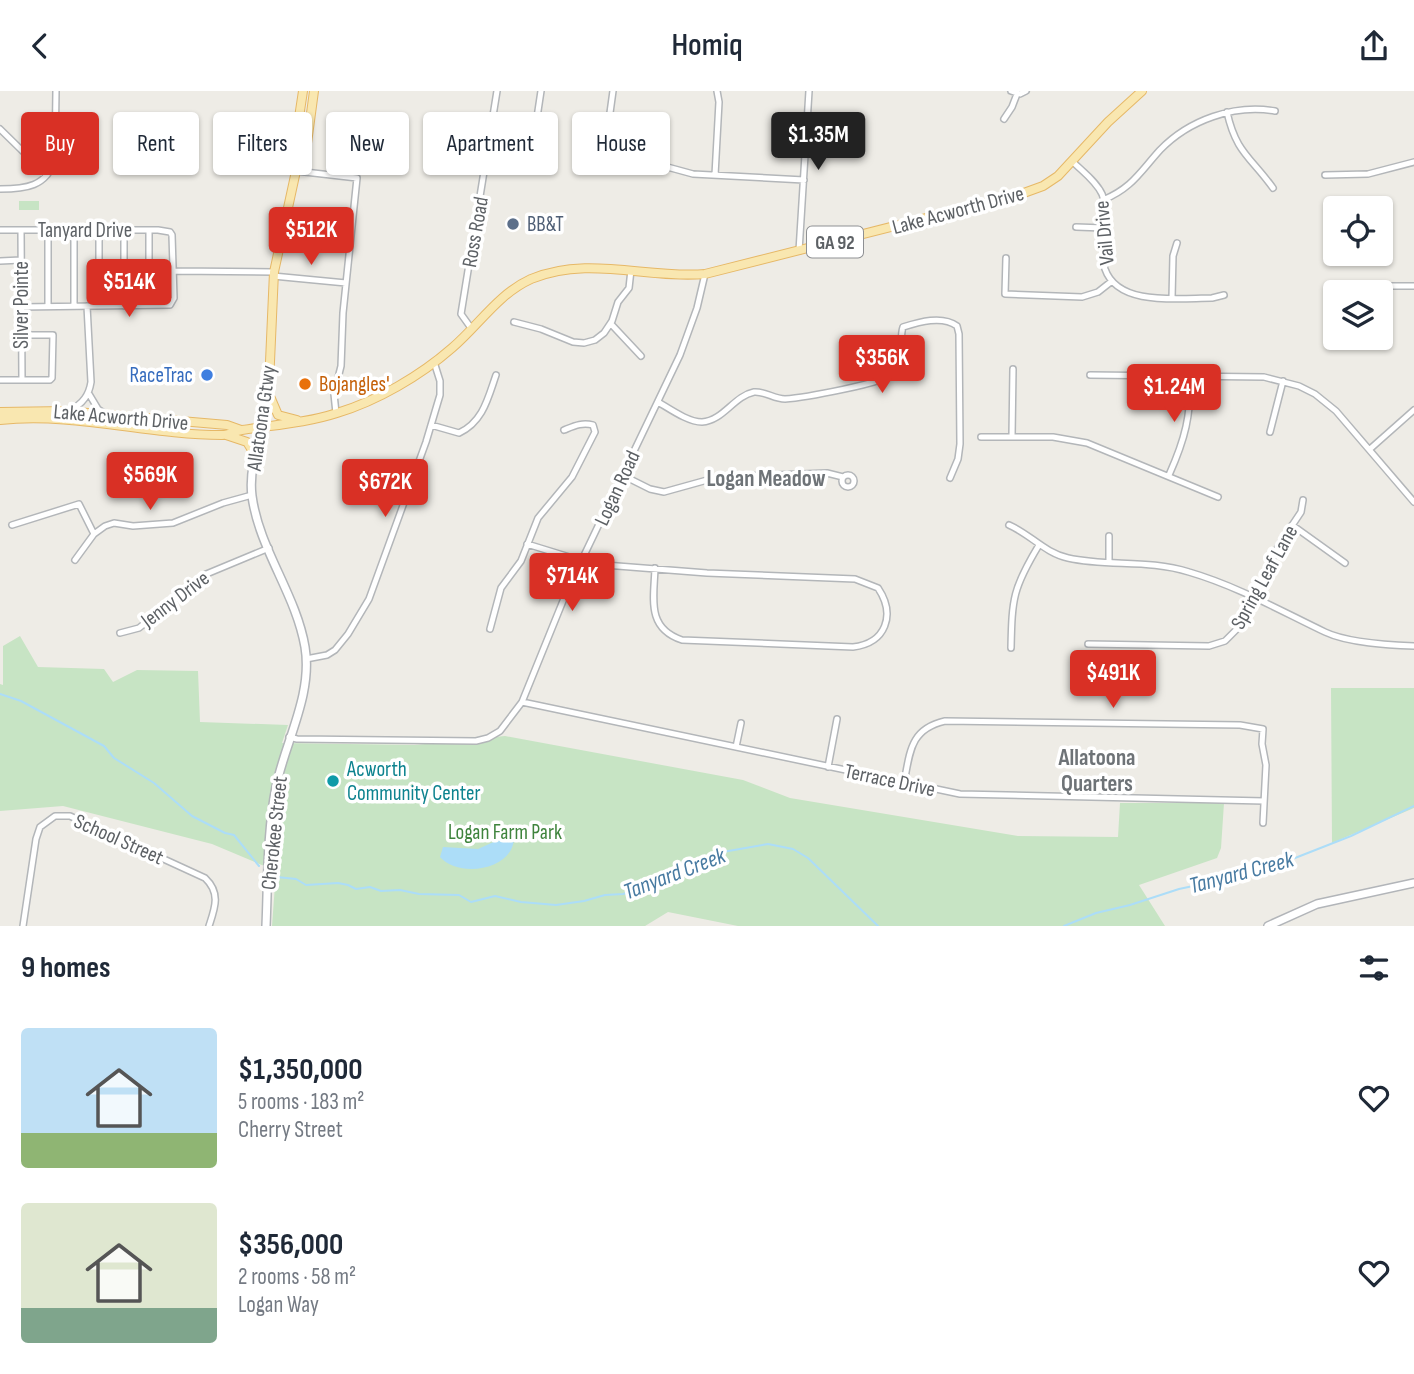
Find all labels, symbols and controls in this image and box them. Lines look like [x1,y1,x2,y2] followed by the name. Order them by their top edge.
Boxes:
[671,26,743,65] text: Homiq
[21,27,59,65] icon: back
[1355,27,1393,65] icon: share
[21,112,99,175] chip: Buy
[113,112,199,175] chip: Rent
[213,112,312,175] chip: Filters
[326,112,409,175] chip: New
[423,112,558,175] chip: Apartment
[572,112,670,175] chip: House
[761,113,875,172] pin: $1.35M
[787,121,849,149] text: $1.35M
[890,181,1027,240] street label: Lake Acworth Drive
[457,195,494,269] street label: Ross Road
[1323,196,1393,350] map controls
[1323,196,1393,266] button: locate
[1089,200,1120,266] street label: Vail Drive
[262,207,360,267] pin: $512K
[527,212,564,237] place label: BB&T
[285,216,337,244] text: $512K
[505,216,521,232] marker: BB&T
[38,218,132,243] street label: Tanyard Drive
[807,227,863,258] road number: GA 92
[80,259,178,319] pin: $514K
[9,261,34,349] street label: Silver Pointe
[102,268,156,296] text: $514K
[1323,280,1393,350] button: layers
[833,335,931,395] pin: $356K
[855,344,909,372] text: $356K
[130,363,193,388] place label: RaceTrac
[242,364,281,473] street label: Allatoona Gtwy
[1117,365,1231,424] pin: $1.24M
[199,367,215,383] marker: RaceTrac
[319,372,389,397] place label: Bojangles'
[1143,373,1205,401] text: $1.24M
[297,376,313,392] marker: Bojangles'
[53,399,189,436] street label: Lake Acworth Drive
[589,447,646,530] street label: Logan Road
[101,453,199,512] pin: $569K
[336,459,434,519] pin: $672K
[123,461,177,489] text: $569K
[706,465,826,493] district label: Logan Meadow
[358,468,412,496] text: $672K
[1226,521,1303,634] street label: Spring Leaf Lane
[523,553,621,613] pin: $714K
[545,562,599,590] text: $714K
[136,566,214,634] street label: Jenny Drive
[1064,651,1162,710] pin: $491K
[1086,659,1140,687] text: $491K
[1057,744,1136,798] district label: Allatoona Quarters
[346,757,481,806] place label: Acworth Community Center
[842,759,938,802] street label: Terrace Drive
[325,773,341,789] marker: Acworth Community Center
[256,775,293,891] street label: Cherokee Street
[70,809,167,870] street label: School Street
[448,820,562,845] park label: Logan Farm Park
[619,841,731,906] water label: Tanyard Creek
[1186,845,1298,900] water label: Tanyard Creek
[1355,949,1393,987] icon: filters
[21,950,111,986] text: 9 homes
[238,1052,363,1088] text: $1,350,000
[77,1056,161,1140] icon: home
[1355,1079,1393,1117] icon: heart
[238,1088,364,1116] text: 5 rooms · 183 m²
[238,1116,343,1144] text: Cherry Street
[238,1227,343,1263] text: $356,000
[77,1231,161,1315] icon: home
[1355,1254,1393,1292] icon: heart
[238,1263,356,1291] text: 2 rooms · 58 m²
[238,1291,319,1319] text: Logan Way

